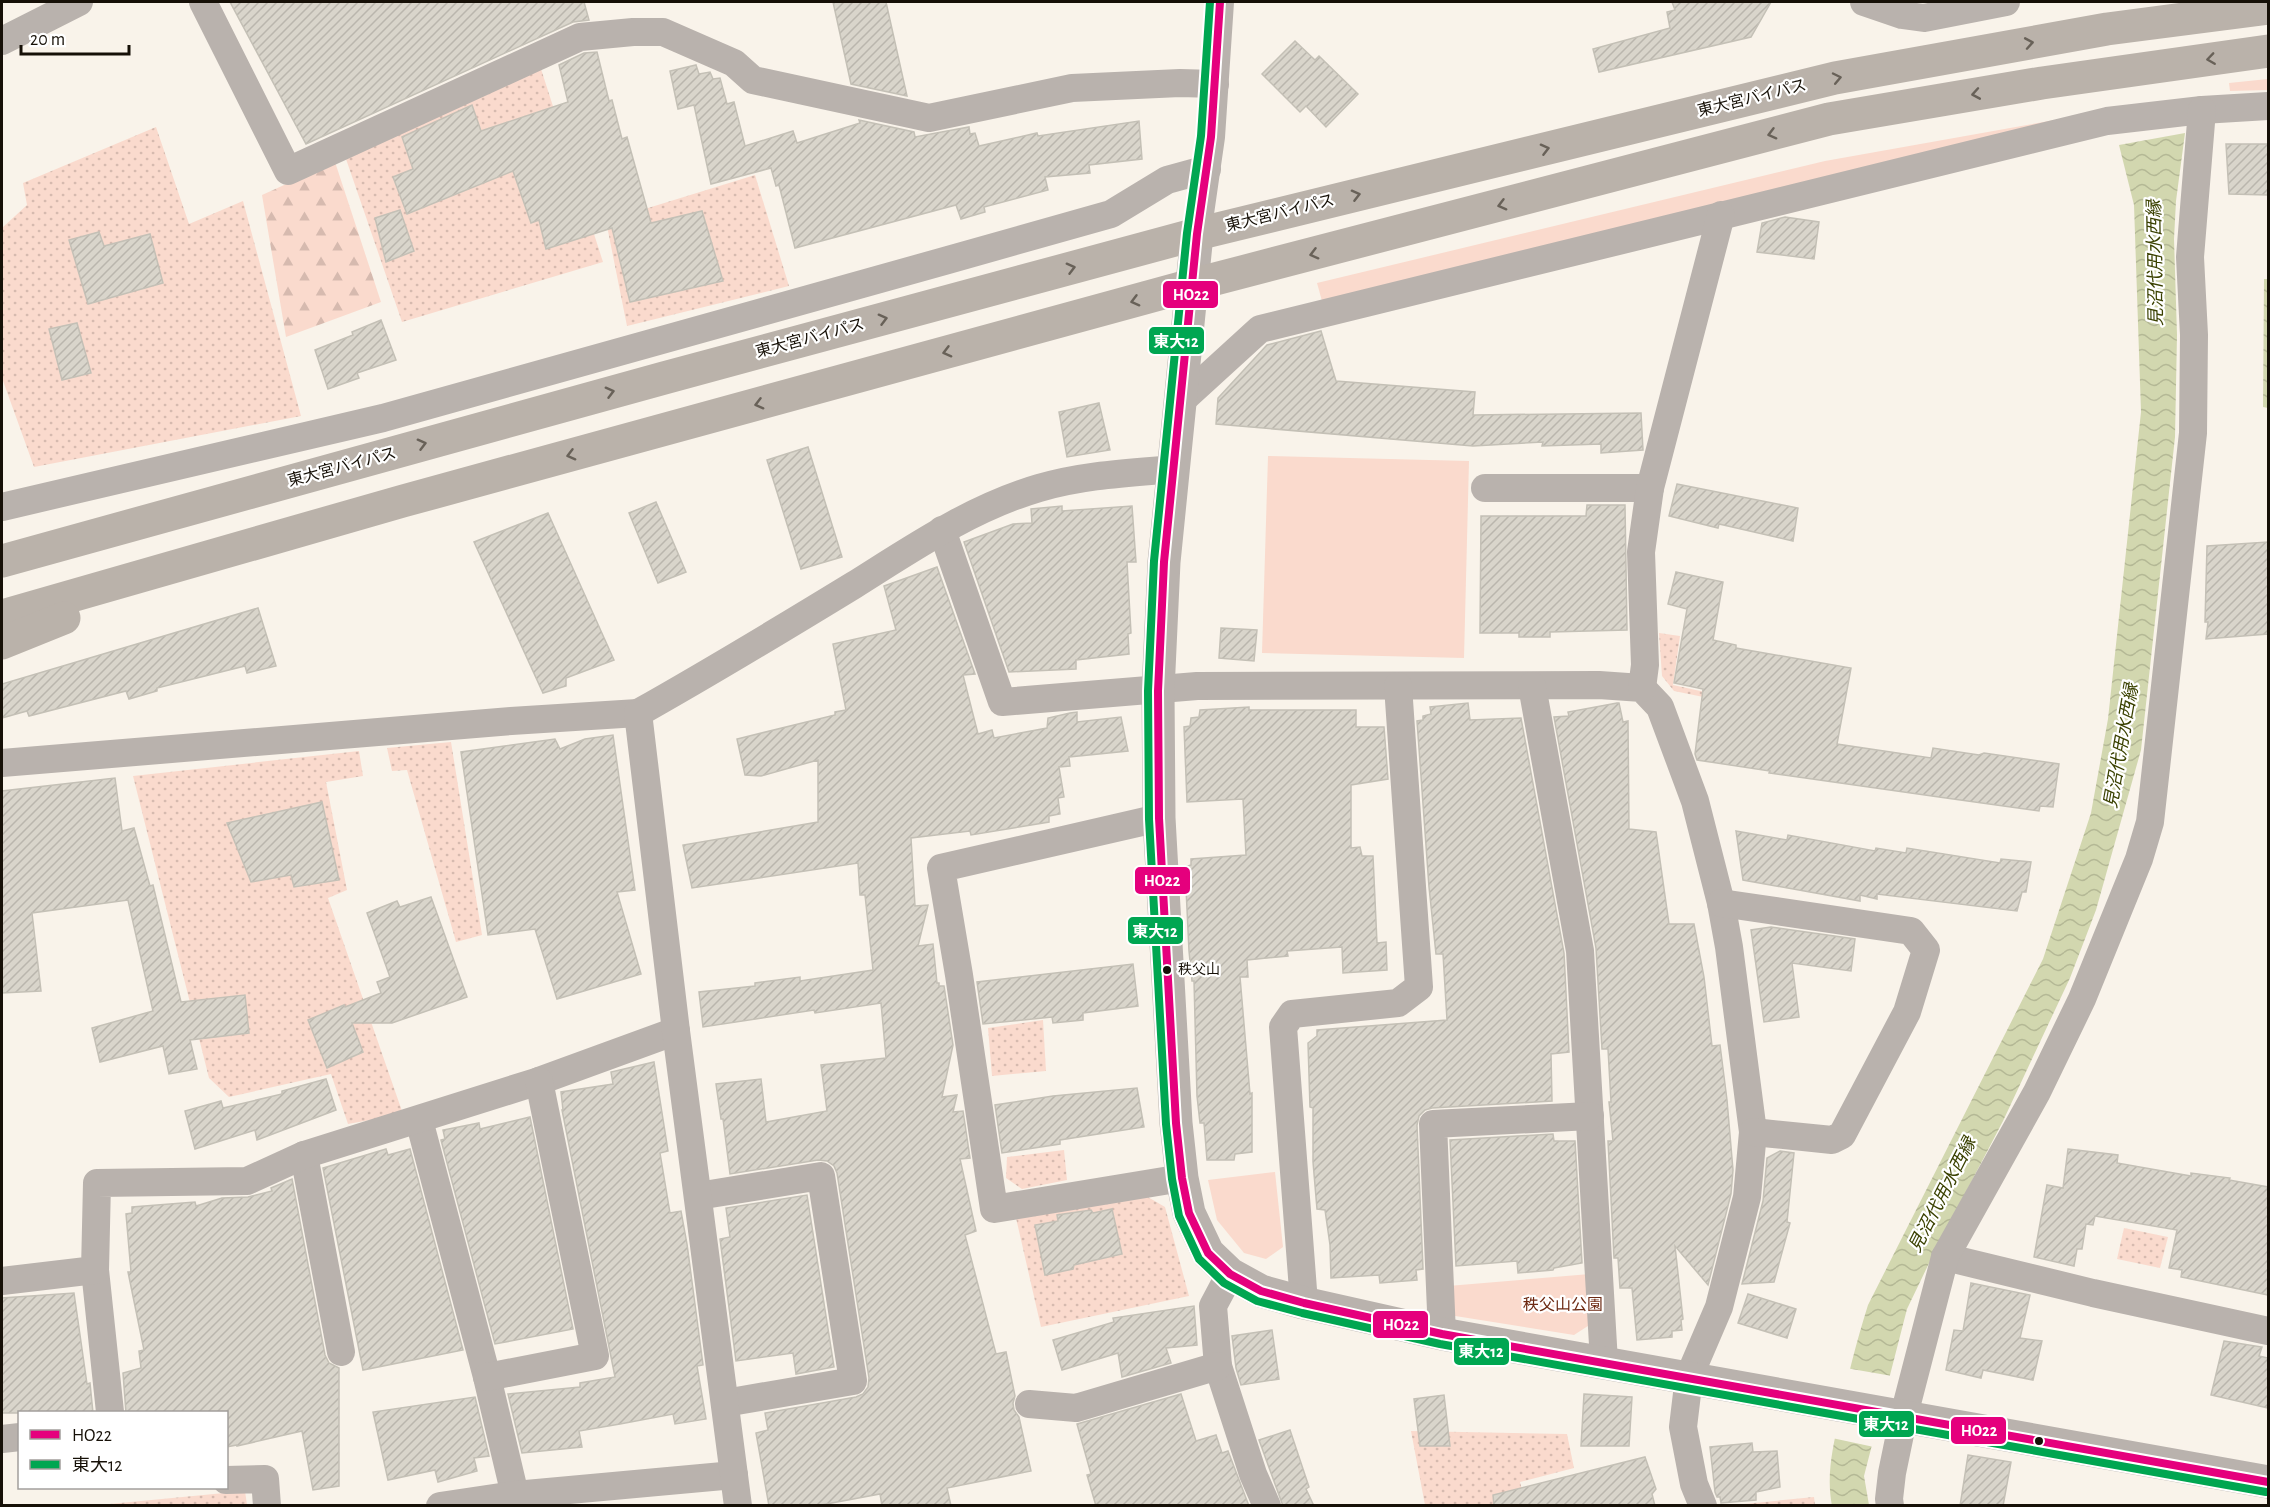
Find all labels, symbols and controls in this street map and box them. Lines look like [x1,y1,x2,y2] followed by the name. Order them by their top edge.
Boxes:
[21,18,129,56] scale bar
[30,31,65,49] text: 20 m
[2023,37,2033,50] one-way arrow
[2206,52,2215,65] one-way arrow
[1831,72,1841,85] one-way arrow
[1696,76,1808,119] street label: 東大宮バイパス
[1972,87,1982,100] one-way arrow
[1767,127,1777,140] one-way arrow
[1540,143,1550,156] one-way arrow
[1351,189,1361,202] one-way arrow
[1224,191,1336,234] street label: 東大宮バイパス
[1497,197,1507,210] one-way arrow
[2144,198,2166,326] water label: 見沼代用水西縁
[1309,246,1319,259] one-way arrow
[1065,263,1076,275] one-way arrow
[1162,280,1219,309] line badge: HO22
[1173,287,1210,303] text: HO22
[1130,293,1140,306] one-way arrow
[877,313,887,326] one-way arrow
[754,315,866,360] street label: 東大宮バイパス
[1148,326,1205,355] line badge: 東大12
[1153,333,1199,350] text: 東大12
[942,345,953,357] one-way arrow
[605,387,615,400] one-way arrow
[754,396,764,409] one-way arrow
[417,439,427,452] one-way arrow
[286,444,398,489] street label: 東大宮バイパス
[566,448,577,460] one-way arrow
[2100,680,2142,810] water label: 見沼代用水西縁
[1134,866,1191,895] line badge: HO22
[1144,873,1181,889] text: HO22
[1127,916,1184,945] line badge: 東大12
[1132,923,1178,940] text: 東大12
[1178,962,1220,977] place label: 秩父山
[1161,964,1173,976] marker: 秩父山
[1905,1132,1981,1255] water label: 見沼代用水西縁
[1523,1296,1603,1313] park label: 秩父山公園
[1372,1310,1429,1339] line badge: HO22
[1383,1317,1420,1333] text: HO22
[1453,1337,1510,1366] line badge: 東大12
[1458,1343,1504,1360] text: 東大12
[1858,1410,1915,1438] line badge: 東大12
[18,1411,228,1489] legend
[1863,1416,1909,1433] text: 東大12
[1950,1416,2007,1445] line badge: HO22
[1961,1423,1998,1439] text: HO22
[72,1427,112,1445] text: HO22
[2033,1435,2045,1447] unlabelled marker
[72,1456,122,1475] text: 東大12

